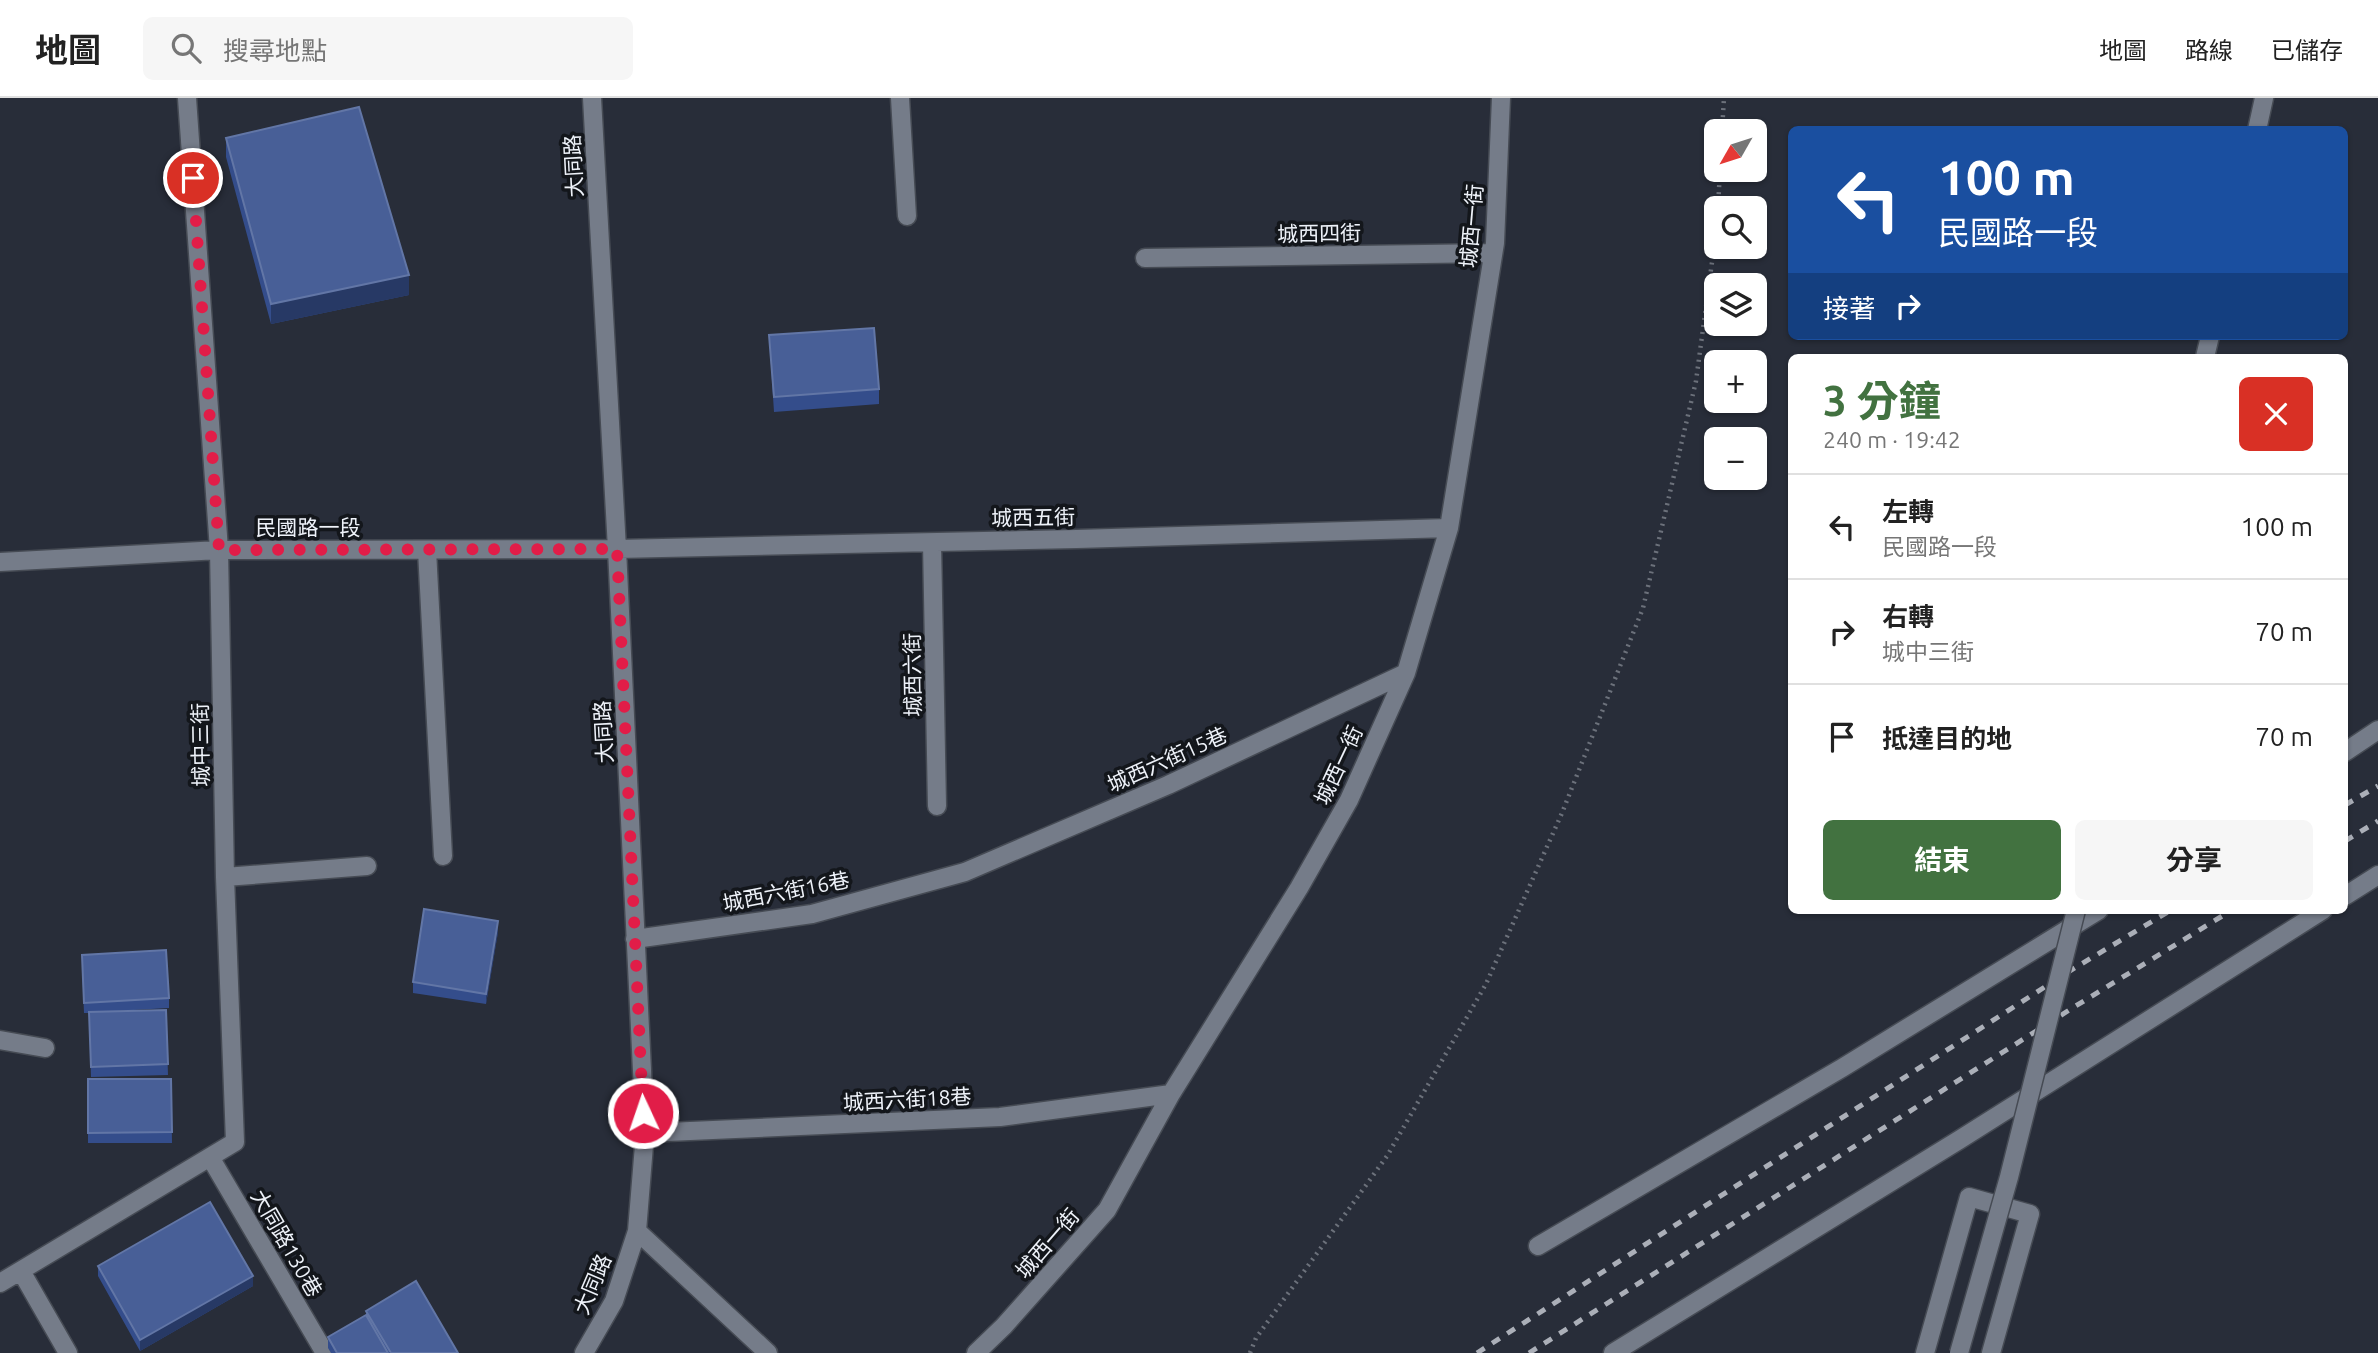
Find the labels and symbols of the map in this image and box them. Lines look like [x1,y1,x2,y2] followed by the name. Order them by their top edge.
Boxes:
[1704,119,1768,182] north arrow
[559,134,587,198] street label: 大同路
[163,148,223,208] pin
[1455,183,1487,269] street label: 城西一街
[1277,220,1361,246] street label: 城西四街
[991,504,1075,530] street label: 城西五街
[256,515,361,539] street label: 民國路一段
[899,633,925,717] street label: 城西六街
[589,700,617,764] street label: 大同路
[187,703,213,787] street label: 城中三街
[1103,722,1231,796] street label: 城西六街15巷
[1309,722,1367,808] street label: 城西一街
[721,867,851,915] street label: 城西六街16巷
[606,1076,680,1150] position arrow
[842,1084,972,1114] street label: 城西六街18巷
[247,1185,327,1301] street label: 大同路130巷
[1010,1203,1084,1283] street label: 城西一街
[569,1250,615,1318] street label: 大同路

